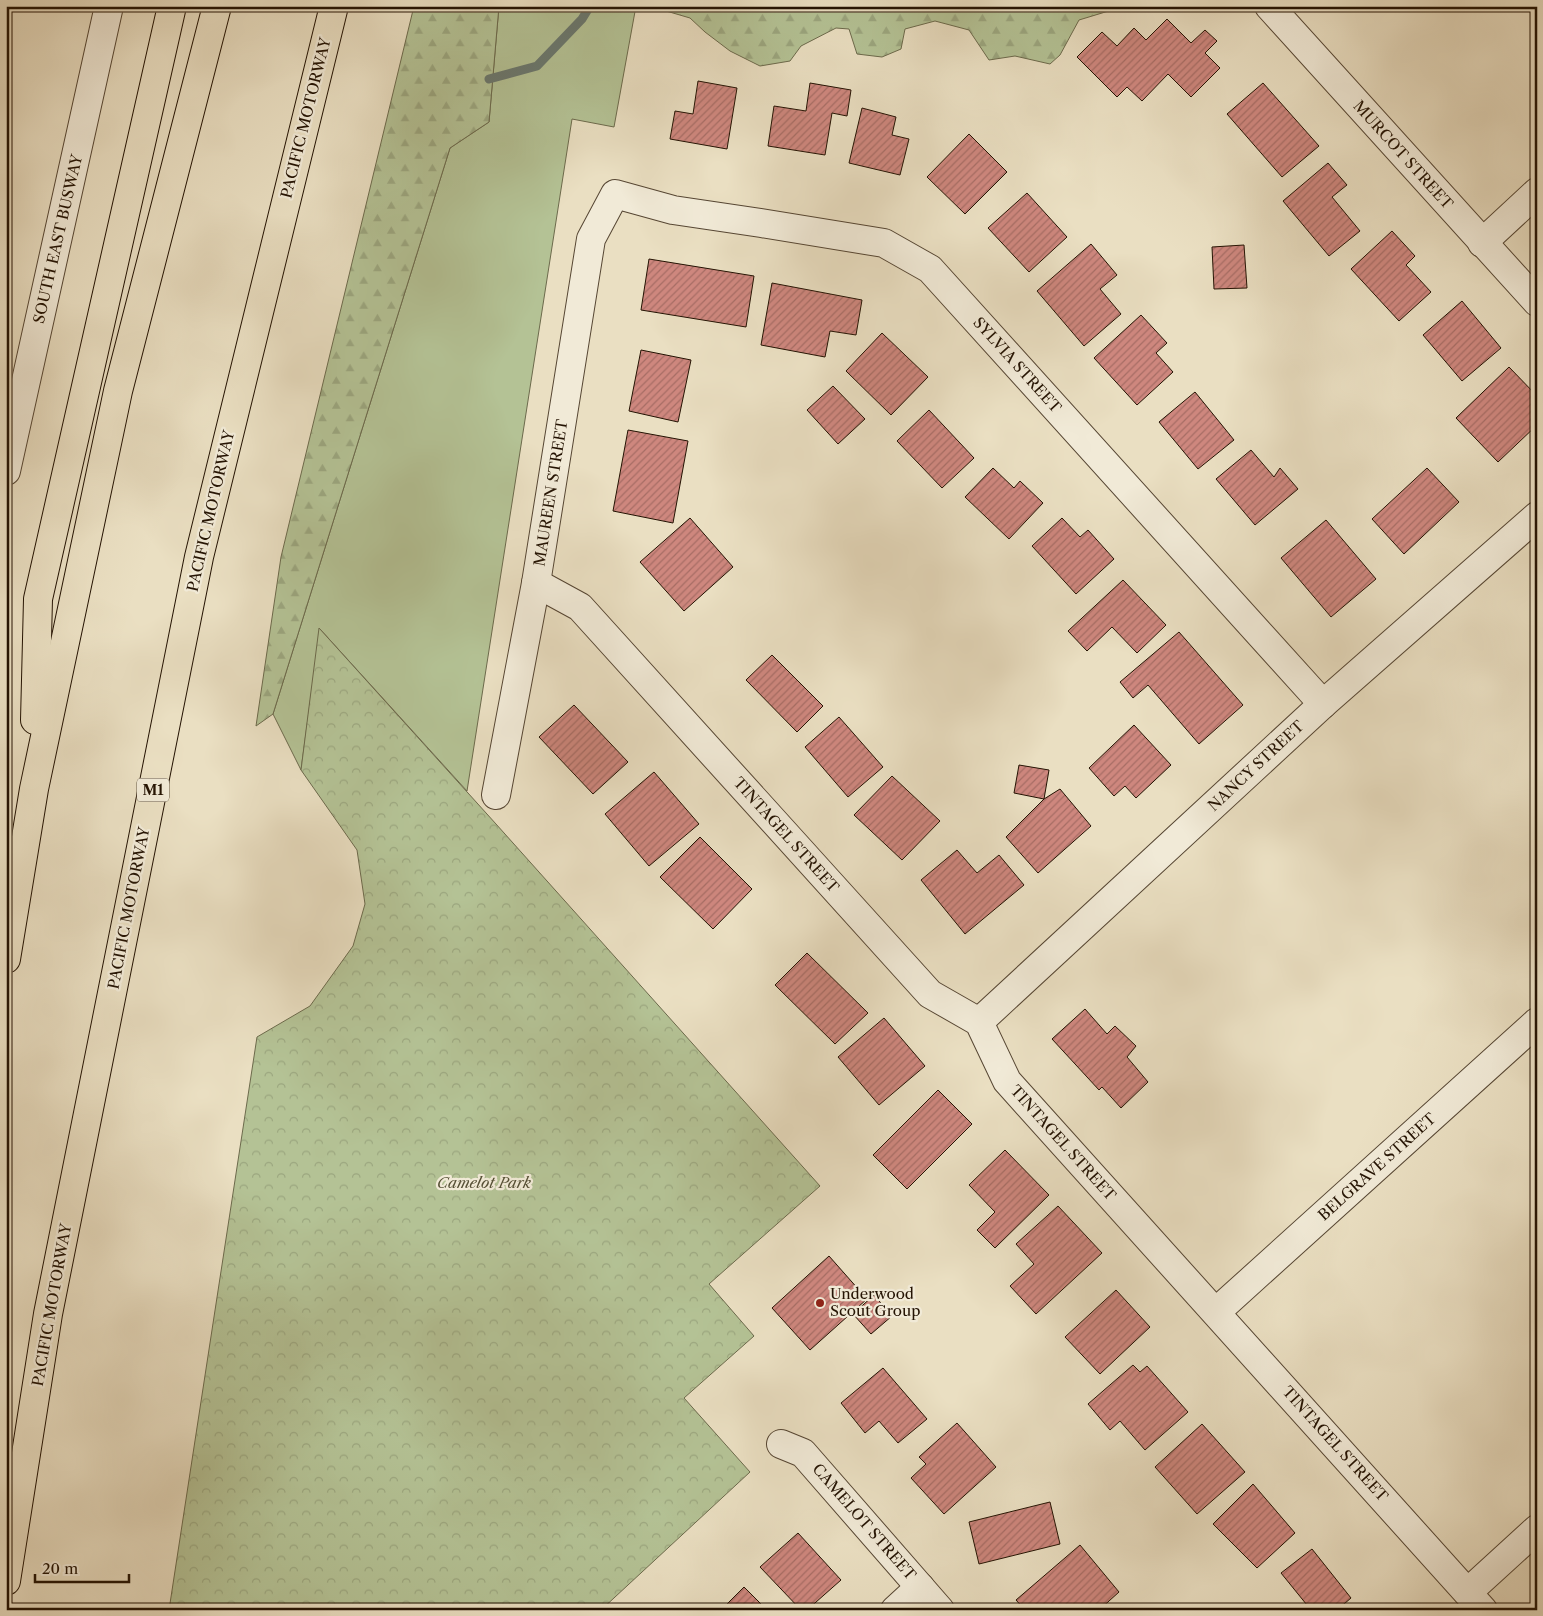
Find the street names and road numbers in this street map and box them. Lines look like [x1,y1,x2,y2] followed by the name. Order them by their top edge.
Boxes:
[276,35,335,200] street label: PACIFIC MOTORWAY
[1350,96,1458,213] street label: MURCOT STREET
[29,152,86,325] street label: SOUTH EAST BUSWAY
[969,313,1066,417] street label: SYLVIA STREET
[530,417,572,568] street label: MAUREEN STREET
[183,428,238,593] street label: PACIFIC MOTORWAY
[1204,716,1308,815] street label: NANCY STREET
[729,773,844,897] street label: TINTAGEL STREET
[137,778,169,802] road number: M1
[103,825,154,991] street label: PACIFIC MOTORWAY
[1006,1081,1121,1205] street label: TINTAGEL STREET
[1314,1108,1440,1224] street label: BELGRAVE STREET
[28,1222,75,1388] street label: PACIFIC MOTORWAY
[1278,1382,1393,1506] street label: TINTAGEL STREET
[809,1459,921,1584] street label: CAMELOT STREET

